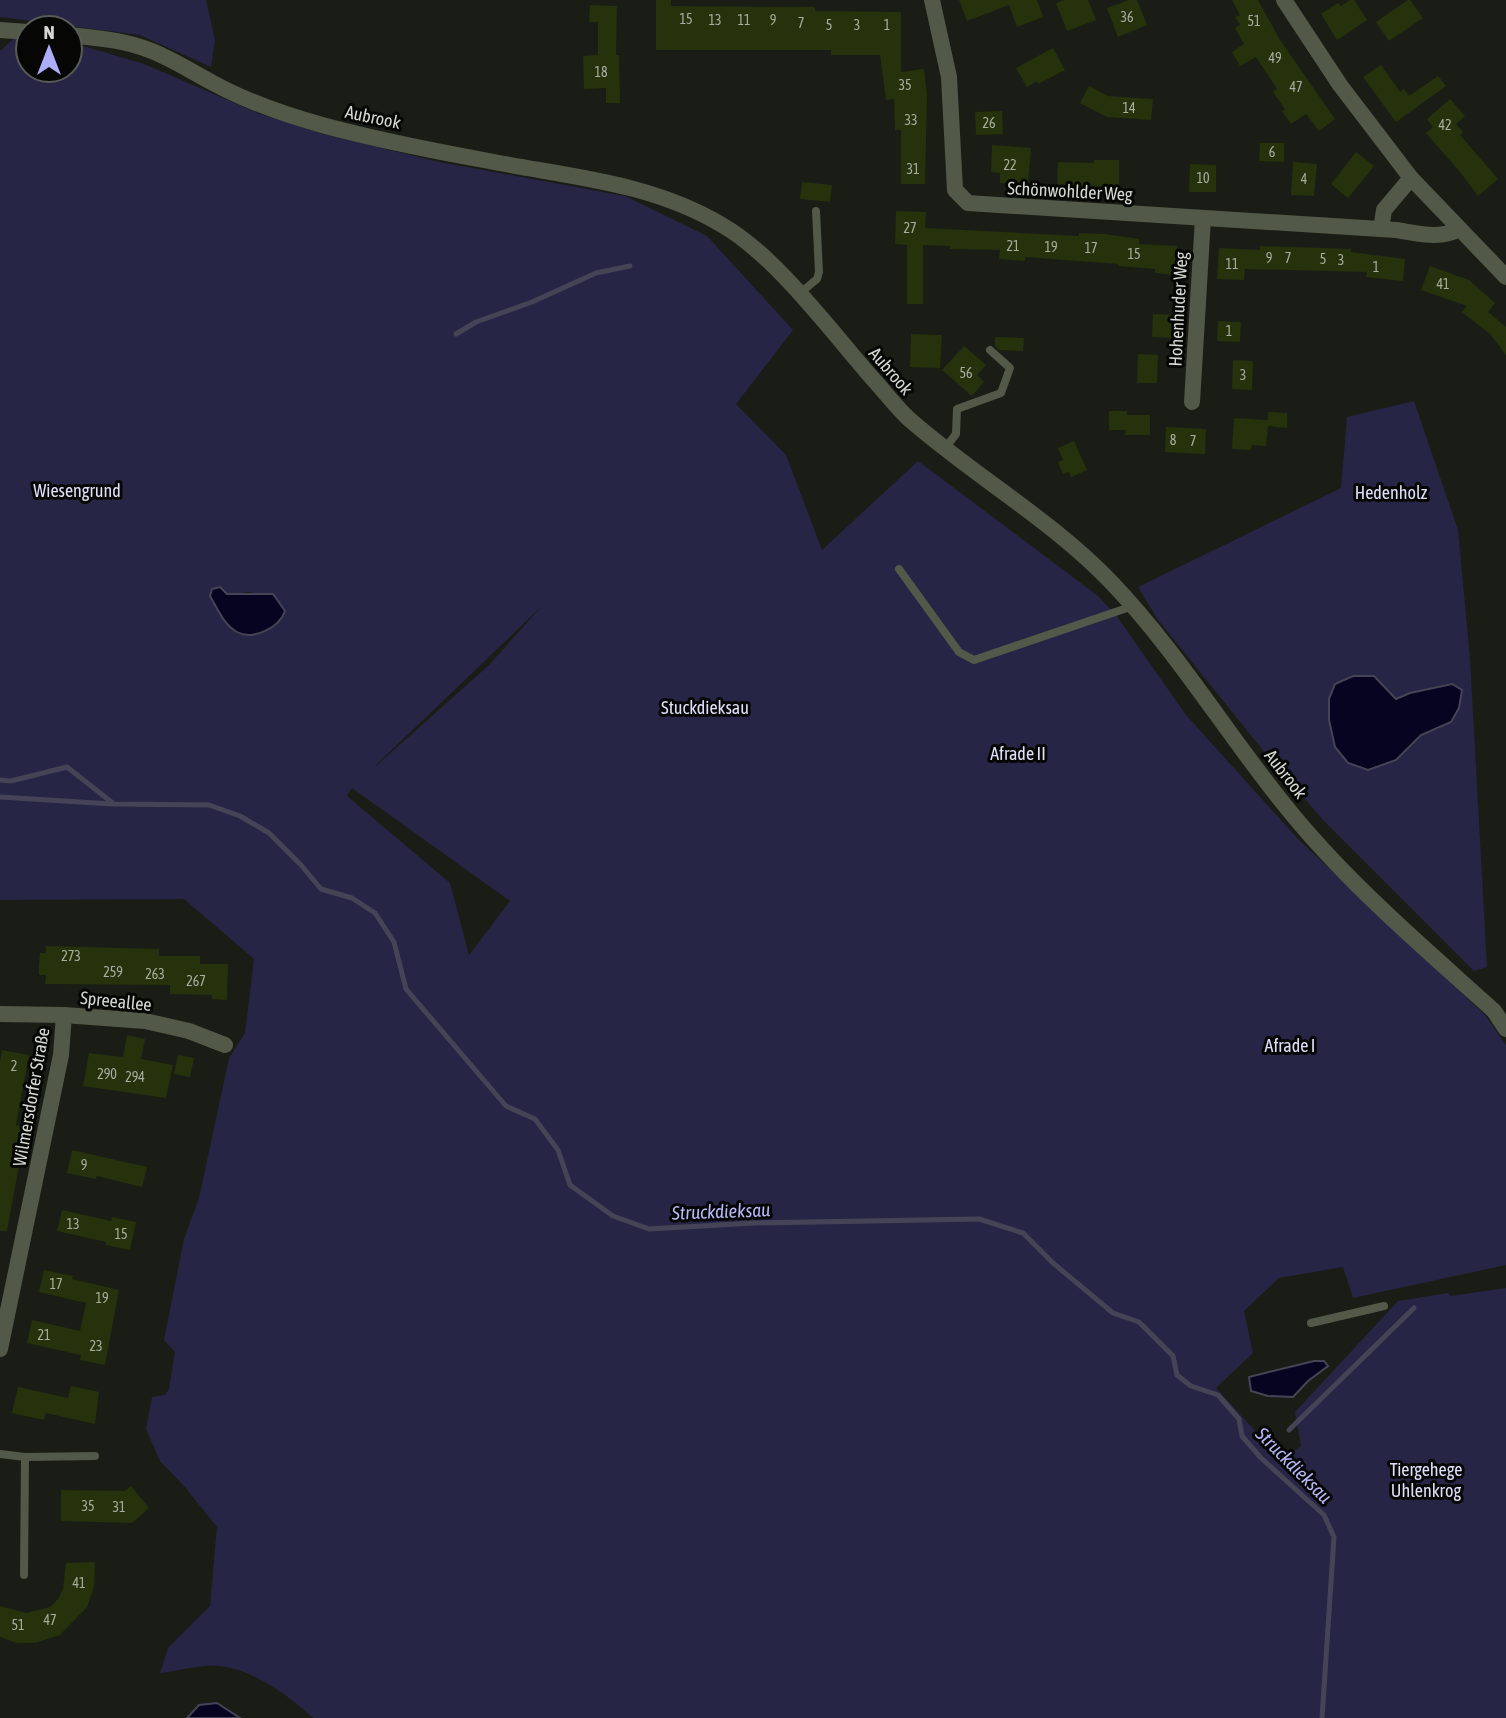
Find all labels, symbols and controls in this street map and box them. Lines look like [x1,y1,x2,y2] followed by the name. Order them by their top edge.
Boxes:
[1120,9,1134,25] house number: 36
[679,11,693,27] house number: 15
[708,12,722,28] house number: 13
[737,12,751,28] house number: 11
[770,12,776,28] house number: 9
[1247,13,1261,29] house number: 51
[14,14,84,84] north arrow
[798,15,804,31] house number: 7
[826,17,832,33] house number: 5
[854,17,860,33] house number: 3
[884,17,890,33] house number: 1
[43,21,55,43] text: N
[1268,50,1282,66] house number: 49
[594,64,608,80] house number: 18
[898,77,912,93] house number: 35
[1289,79,1303,95] house number: 47
[1122,100,1136,116] house number: 14
[343,101,403,133] street label: Aubrook
[904,112,918,128] house number: 33
[982,115,996,131] house number: 26
[1438,117,1452,133] house number: 42
[1269,144,1276,160] house number: 6
[1003,157,1017,173] house number: 22
[906,161,920,177] house number: 31
[1196,170,1210,186] house number: 10
[1301,171,1308,187] house number: 4
[1007,177,1133,205] street label: Schönwohlder Weg
[903,220,917,236] house number: 27
[1006,238,1020,254] house number: 21
[1044,239,1058,255] house number: 19
[1084,240,1098,256] house number: 17
[1127,246,1141,262] house number: 15
[1266,250,1272,266] house number: 9
[1285,250,1291,266] house number: 7
[1165,251,1192,367] street label: Hohenhuder Weg
[1320,251,1326,267] house number: 5
[1338,252,1344,268] house number: 3
[1225,256,1239,272] house number: 11
[1373,259,1379,275] house number: 1
[1436,276,1450,292] house number: 41
[1226,323,1232,339] house number: 1
[865,343,917,399] street label: Aubrook
[959,365,973,381] house number: 56
[1240,367,1246,383] house number: 3
[1170,432,1177,448] house number: 8
[1190,433,1196,449] house number: 7
[33,480,121,501] park label: Wiesengrund
[1355,482,1428,503] park label: Hedenholz
[661,697,749,718] park label: Stuckdieksau
[990,743,1046,764] park label: Afrade II
[1260,745,1312,803] street label: Aubrook
[61,948,81,964] house number: 273
[103,964,123,980] house number: 259
[145,966,165,982] house number: 263
[186,973,206,989] house number: 267
[79,987,153,1015] street label: Spreeallee
[8,1026,54,1168] street label: Wilmersdorfer Straße
[1265,1035,1315,1056] park label: Afrade I
[11,1058,17,1074] house number: 2
[97,1066,117,1082] house number: 290
[125,1069,145,1085] house number: 294
[81,1157,87,1173] house number: 9
[670,1198,771,1224] water label: Struckdieksau
[66,1216,80,1232] house number: 13
[114,1226,128,1242] house number: 15
[49,1276,63,1292] house number: 17
[95,1290,109,1306] house number: 19
[37,1327,51,1343] house number: 21
[89,1338,103,1354] house number: 23
[1251,1422,1337,1508] water label: Struckdieksau
[1390,1459,1462,1501] park label: Tiergehege Uhlenkrog
[81,1498,95,1514] house number: 35
[112,1499,126,1515] house number: 31
[72,1575,86,1591] house number: 41
[43,1612,57,1628] house number: 47
[11,1617,25,1633] house number: 51

